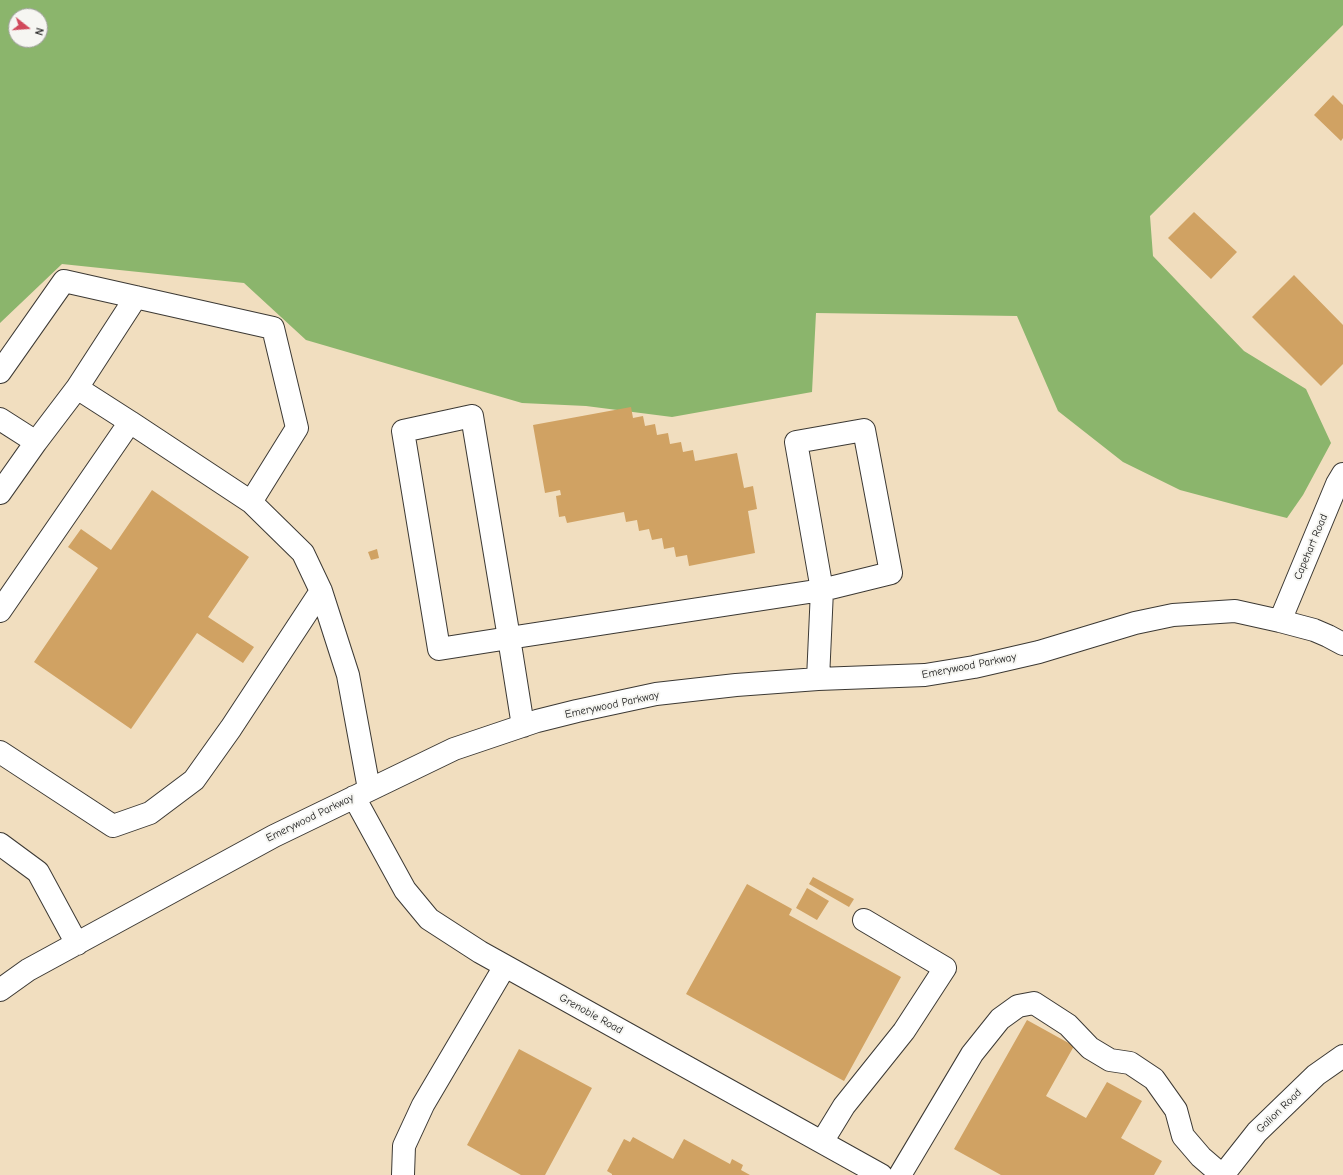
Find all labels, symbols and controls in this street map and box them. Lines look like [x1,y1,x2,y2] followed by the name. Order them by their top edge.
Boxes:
[8,8,48,48] north arrow
[32,26,46,37] text: N
[1291,512,1331,582] street label: Capehart Road
[921,650,1017,682] street label: Emerywood Parkway
[564,689,660,721] street label: Emerywood Parkway
[264,791,356,845] street label: Emerywood Parkway
[557,991,625,1037] street label: Grenoble Road
[1254,1086,1304,1136] street label: Galion Road

